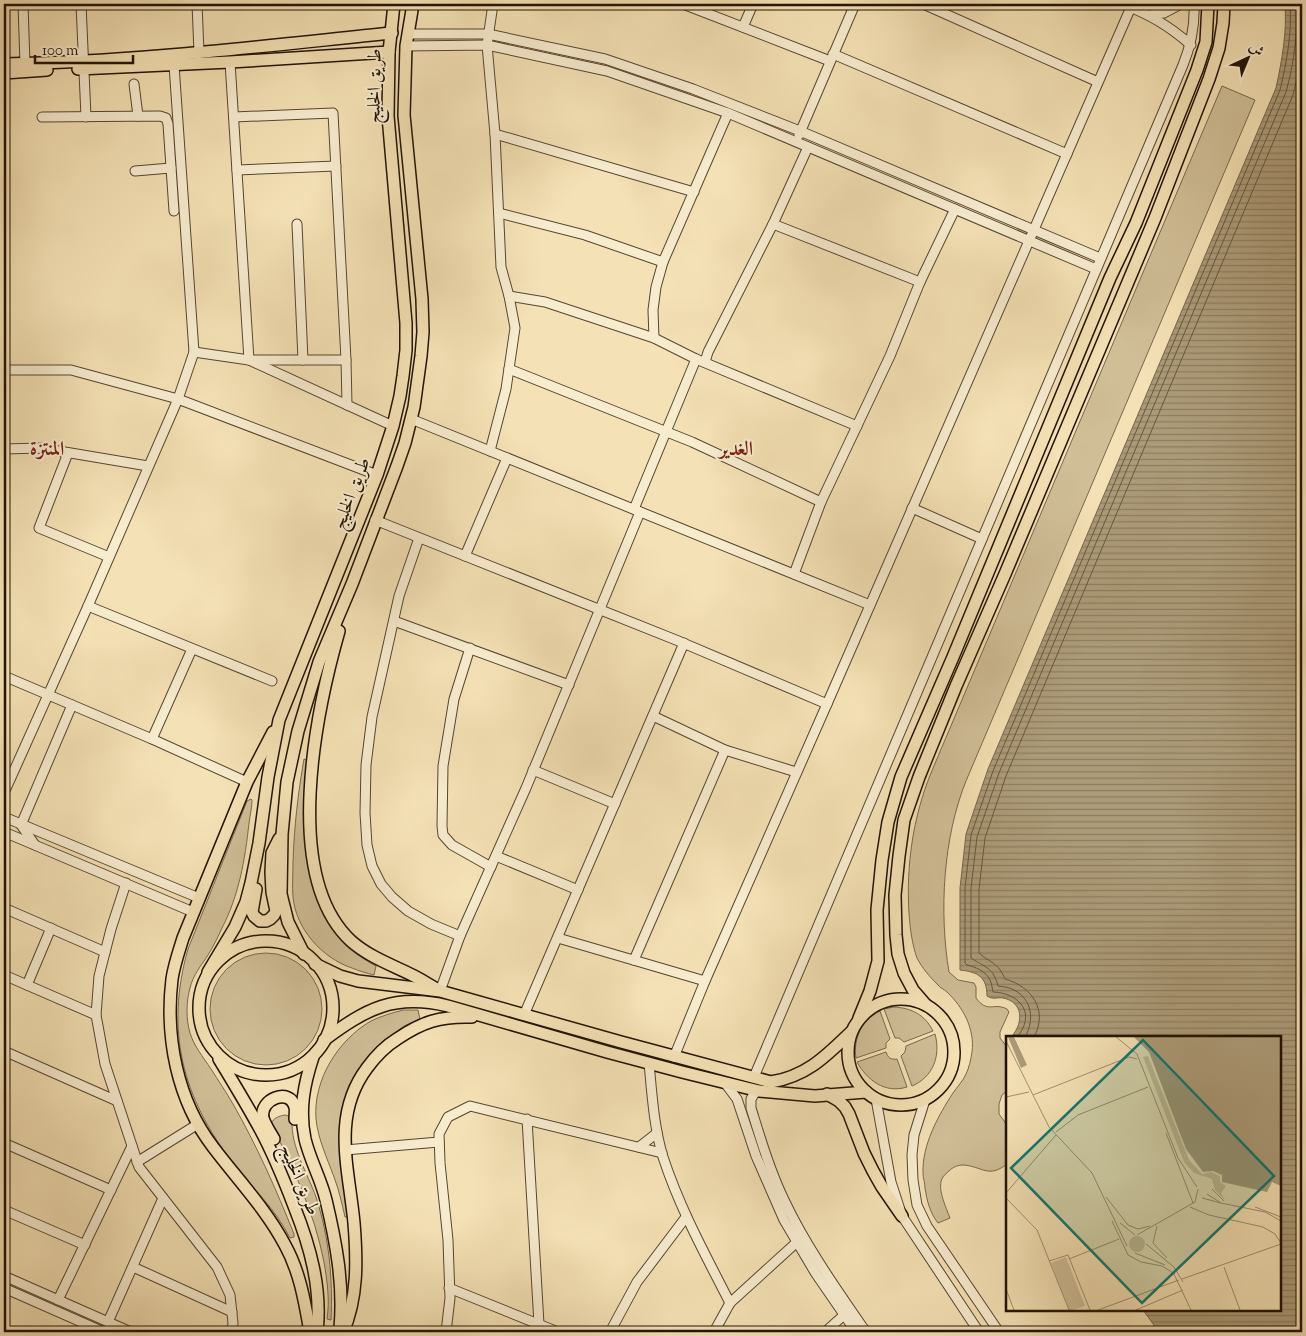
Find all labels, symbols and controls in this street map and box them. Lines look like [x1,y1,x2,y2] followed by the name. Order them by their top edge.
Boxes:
[35,32,132,64] scale bar
[1224,32,1274,82] north arrow
[1244,38,1268,62] text: ش
[42,41,79,62] text: 100 m
[361,48,392,124] street label: طريق الخليج
[30,436,64,465] district label: المنتزة
[717,436,753,465] district label: الغدير
[326,454,380,535] street label: طريق الخليج
[1006,1036,1281,1311] inset map
[270,1140,326,1221] street label: طريق الخليج

